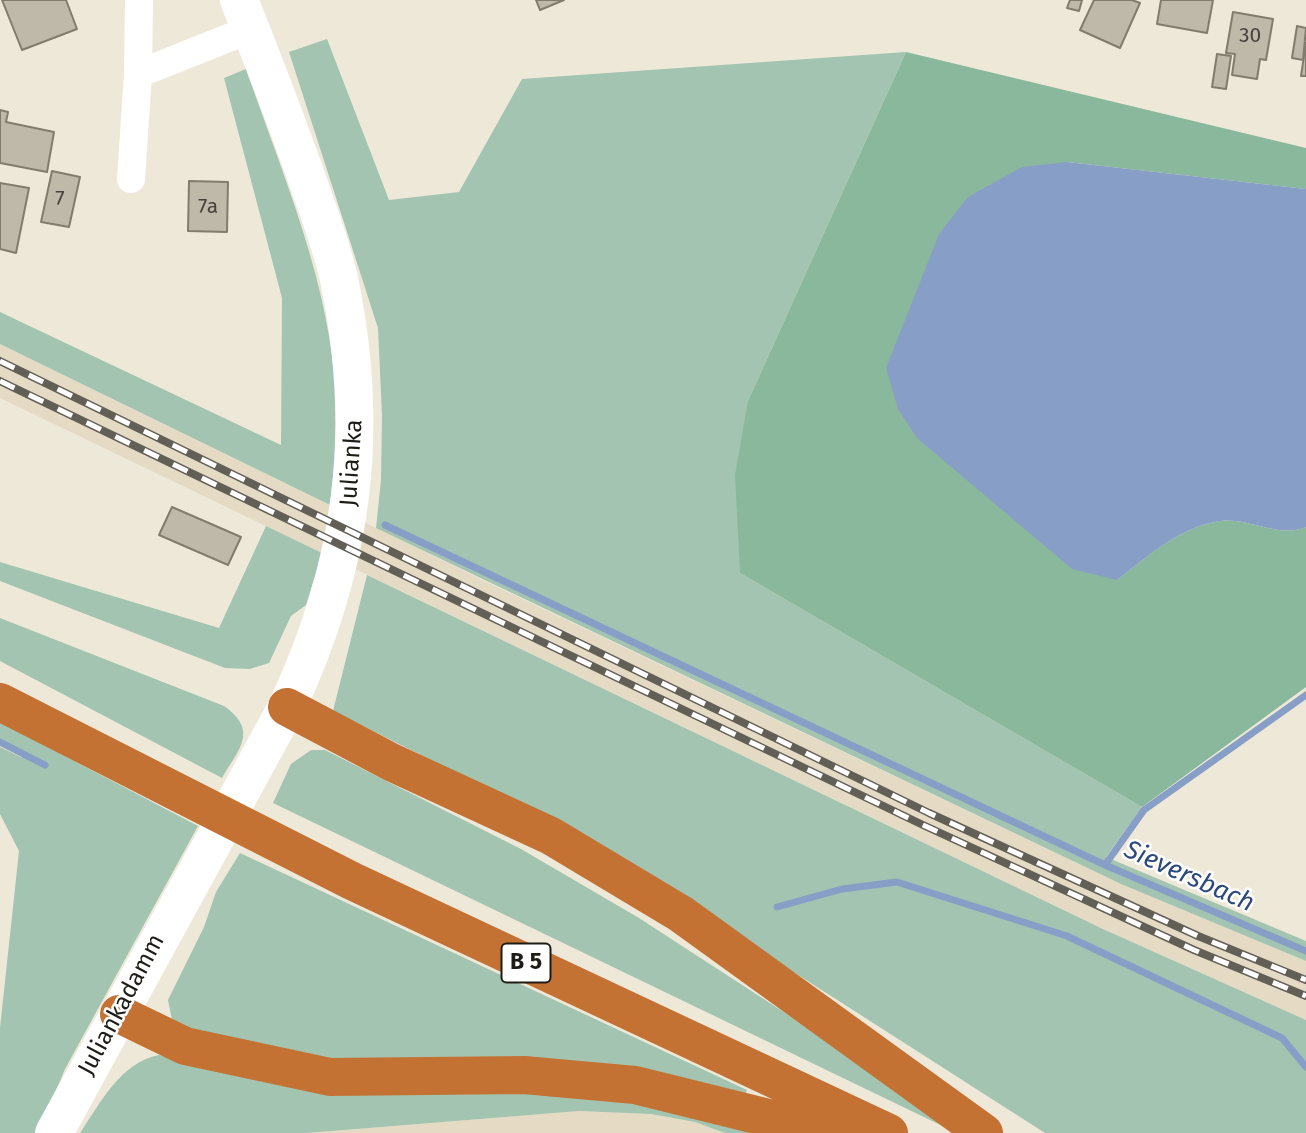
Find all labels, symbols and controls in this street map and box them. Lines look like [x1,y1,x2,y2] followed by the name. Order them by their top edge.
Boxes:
[1239,23,1261,49] house number: 30
[55,186,65,212] house number: 7
[198,194,218,220] house number: 7a
[335,419,369,507] street label: Julianka
[1119,834,1259,920] water label: Sieversbach
[73,929,171,1081] street label: Juliankadamm
[502,944,550,982] road number: B 5

